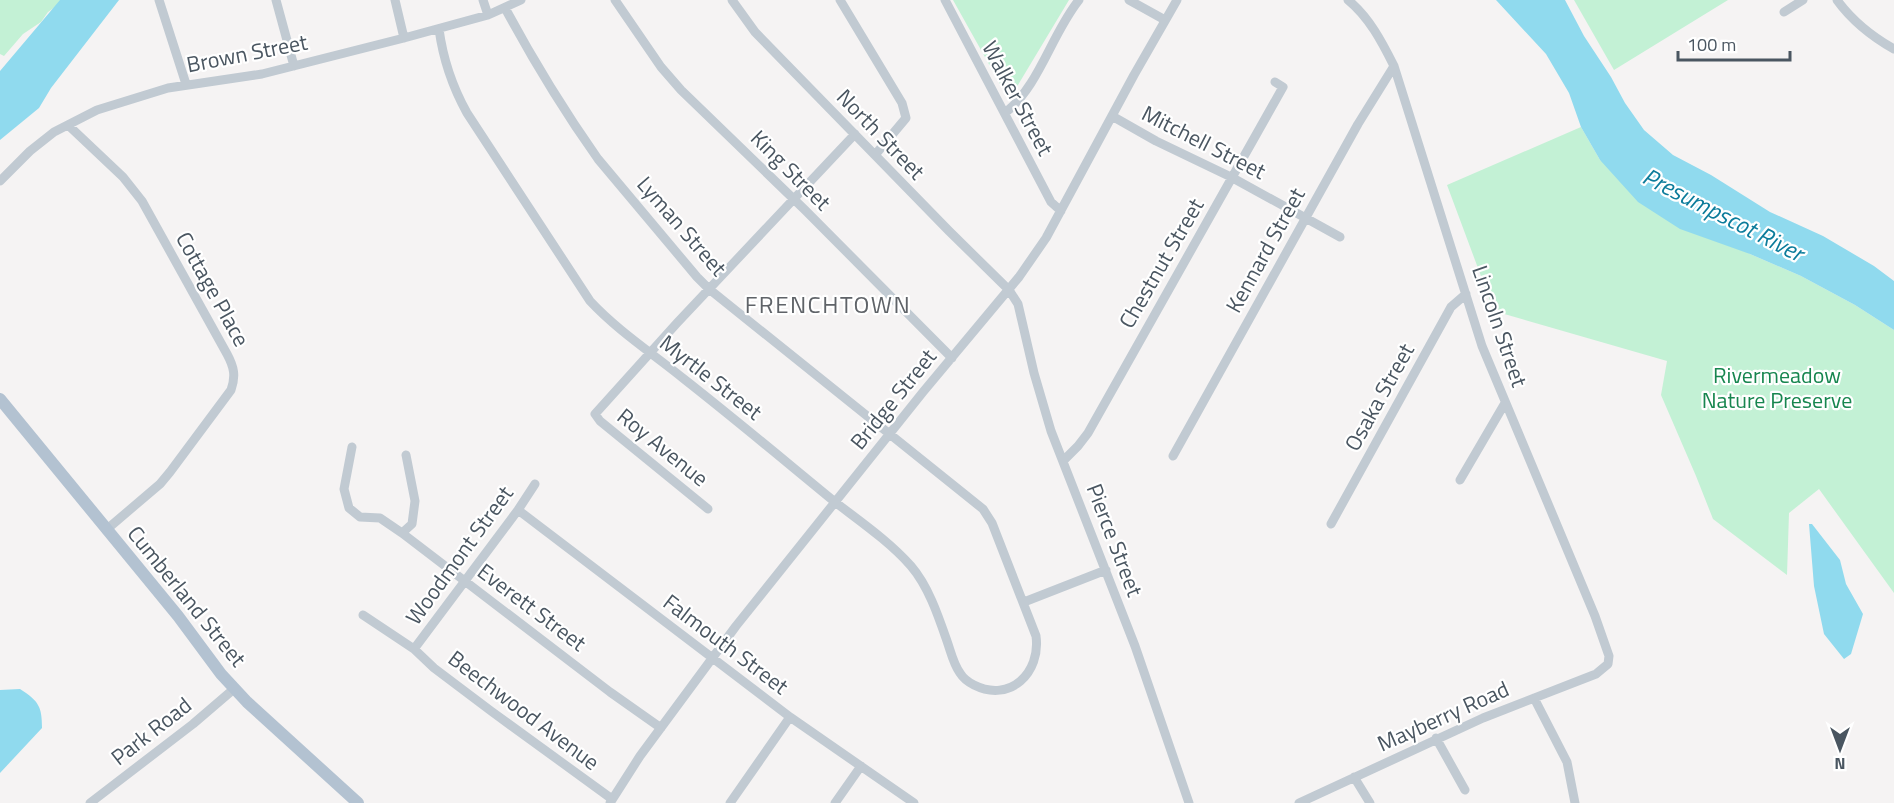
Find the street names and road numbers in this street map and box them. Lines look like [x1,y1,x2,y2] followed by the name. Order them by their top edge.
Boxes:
[184,25,311,81] street label: Brown Street
[973,34,1063,162] street label: Walker Street
[829,81,933,187] street label: North Street
[1136,96,1272,188] street label: Mitchell Street
[743,122,839,218] street label: King Street
[629,168,735,284] street label: Lyman Street
[1217,181,1314,319] street label: Kennard Street
[1110,191,1212,335] street label: Chestnut Street
[167,225,259,353] street label: Cottage Place
[1463,261,1537,392] street label: Lincoln Street
[652,326,770,428] street label: Myrtle Street
[1335,337,1423,457] street label: Osaka Street
[842,341,945,457] street label: Bridge Street
[610,399,716,495] street label: Roy Avenue
[397,478,521,632] street label: Woodmont Street
[1078,479,1152,602] street label: Pierce Street
[119,518,255,674] street label: Cumberland Street
[470,555,594,660] street label: Everett Street
[656,585,796,703] street label: Falmouth Street
[441,642,607,778] street label: Beechwood Avenue
[1372,672,1514,760] street label: Mayberry Road
[103,688,199,774] street label: Park Road

